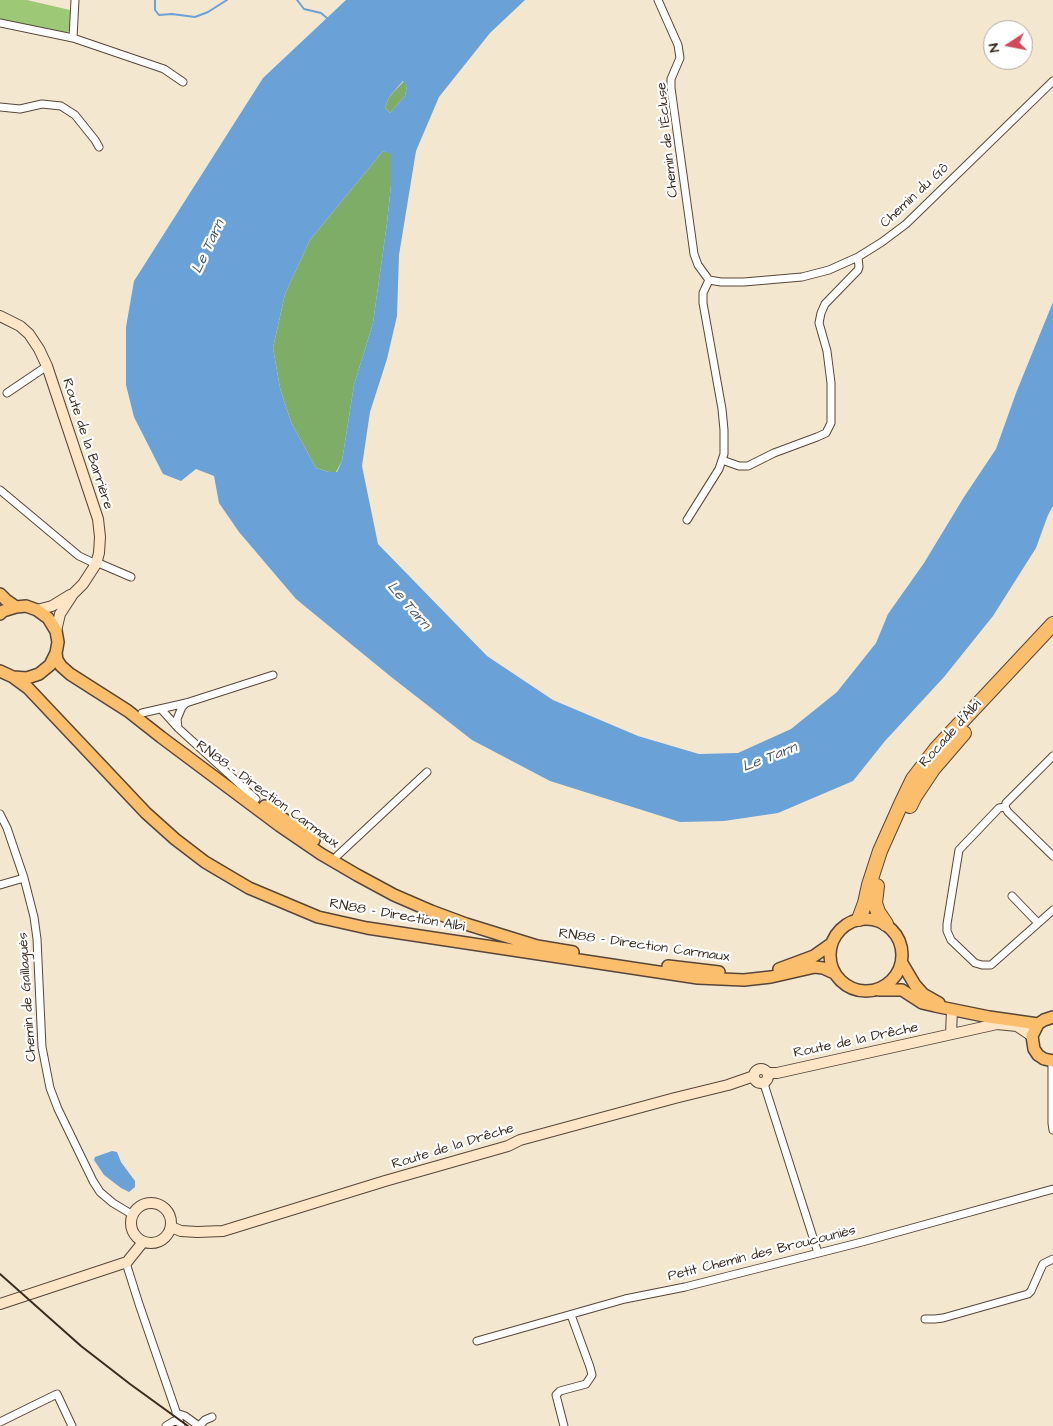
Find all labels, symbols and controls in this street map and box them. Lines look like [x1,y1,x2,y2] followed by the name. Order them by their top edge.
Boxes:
[983,20,1033,70] north arrow
[984,41,1005,54] text: N
[654,81,682,199] street label: Chemin de l'Écluse
[877,160,953,232] street label: Chemin du Gô
[189,217,229,277] water label: Le Tarn
[58,376,116,512] street label: Route de la Barrière
[382,578,434,634] water label: Le Tarn
[916,697,986,771] street label: Rocade d'Albi
[192,737,342,853] street label: RN88 - Direction Carmaux
[740,739,800,777] water label: Le Tarn
[328,896,466,936] street label: RN88 - Direction Albi
[557,926,731,966] street label: RN88 - Direction Carmaux
[15,932,41,1062] street label: Chemin de Gaillaguès
[792,1020,920,1062] street label: Route de la Drêche
[390,1120,516,1174] street label: Route de la Drêche
[666,1222,858,1286] street label: Petit Chemin des Broucouniès

